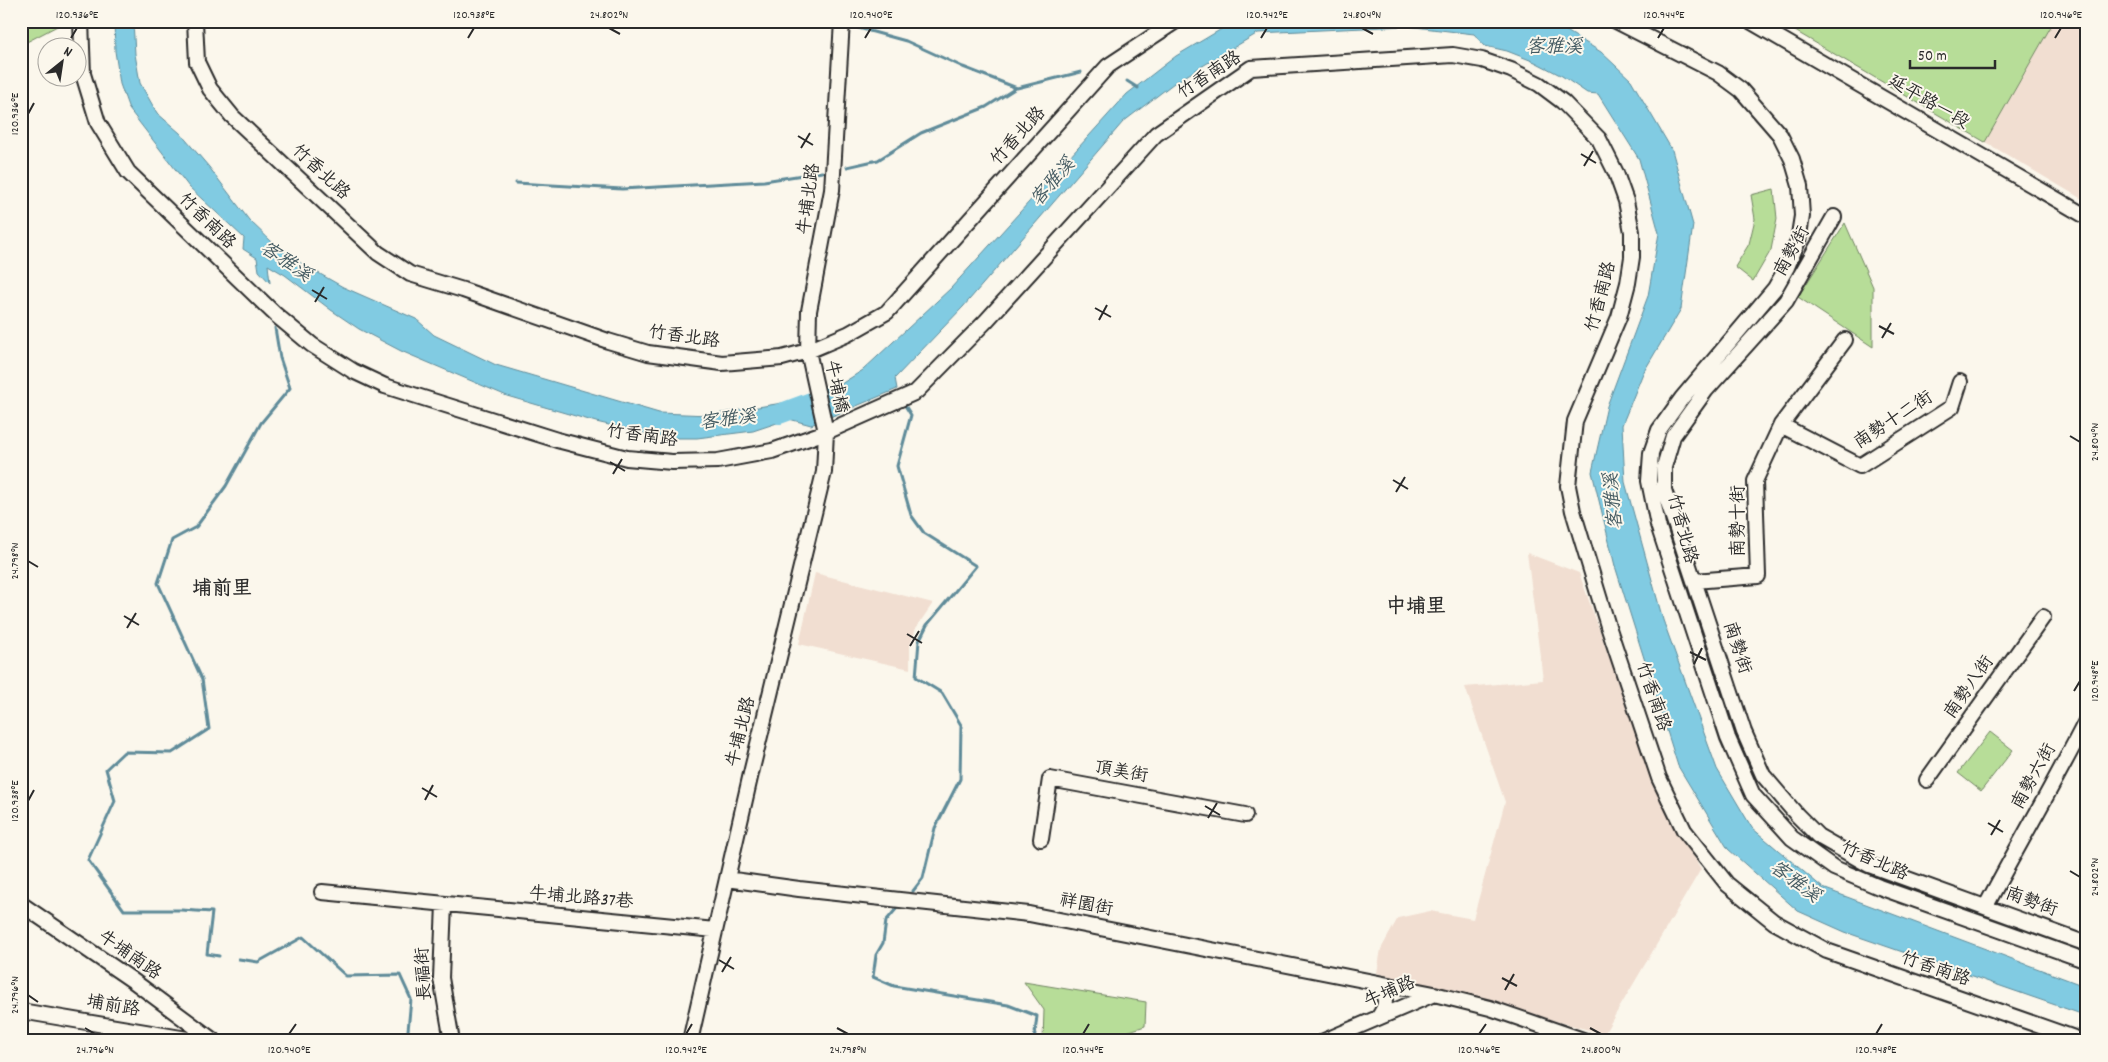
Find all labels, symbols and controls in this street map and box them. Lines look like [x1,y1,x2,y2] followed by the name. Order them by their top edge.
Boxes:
[56,7,99,24] text: 120.936°E
[453,7,495,24] text: 120.938°E
[590,7,628,24] text: 24.802°N
[850,7,893,24] text: 120.940°E
[1246,7,1288,24] text: 120.942°E
[1343,7,1381,24] text: 24.804°N
[1643,7,1685,24] text: 120.944°E
[2040,7,2083,24] text: 120.946°E
[1525,35,1583,62] water label: 客雅溪
[38,38,88,88] north arrow
[1910,38,1996,70] scale bar
[60,42,76,63] text: N
[1173,46,1247,106] street label: 竹香南路
[1918,46,1947,68] text: 50 m
[1883,70,1973,136] street label: 延平路一段
[7,92,24,135] text: 120.936°E
[986,102,1052,172] street label: 竹香北路
[285,139,355,207] street label: 竹香北路
[1025,152,1084,213] water label: 客雅溪
[793,162,827,236] street label: 牛埔北路
[171,188,241,256] street label: 竹香南路
[1769,222,1817,282] street label: 南勢街
[254,236,317,291] water label: 客雅溪
[1581,259,1623,335] street label: 竹香南路
[647,321,721,355] street label: 竹香北路
[817,358,853,416] street label: 牛埔橋
[1849,386,1939,456] street label: 南勢十二街
[698,404,759,438] water label: 客雅溪
[605,420,679,454] street label: 竹香南路
[2087,423,2104,461] text: 24.804°N
[1599,470,1631,531] water label: 客雅溪
[1727,485,1752,557] street label: 南勢十街
[1660,491,1702,567] street label: 竹香北路
[7,542,24,579] text: 24.798°N
[192,576,252,604] district label: 埔前里
[1386,594,1446,622] district label: 中埔里
[1716,618,1756,678] street label: 南勢街
[1939,651,2001,725] street label: 南勢八街
[1628,659,1676,735] street label: 竹香南路
[2087,660,2104,702] text: 120.948°E
[721,694,763,770] street label: 牛埔北路
[2007,739,2063,815] street label: 南勢六街
[1092,756,1150,790] street label: 頂美街
[7,780,24,822] text: 120.938°E
[1836,836,1912,888] street label: 竹香北路
[1763,855,1826,911] water label: 客雅溪
[2087,858,2104,896] text: 24.802°N
[528,882,634,916] street label: 牛埔北路37巷
[2001,882,2061,924] street label: 南勢街
[1057,889,1115,923] street label: 祥園街
[92,925,166,987] street label: 牛埔南路
[411,946,439,1002] street label: 長福街
[1897,946,1973,994] street label: 竹香南路
[1360,971,1420,1015] street label: 牛埔路
[7,976,24,1014] text: 24.796°N
[84,990,142,1024] street label: 埔前路
[76,1042,114,1059] text: 24.796°N
[268,1042,311,1059] text: 120.940°E
[665,1042,707,1059] text: 120.942°E
[830,1042,867,1059] text: 24.798°N
[1062,1042,1104,1059] text: 120.944°E
[1458,1042,1501,1059] text: 120.946°E
[1581,1042,1621,1059] text: 24.800°N
[1856,1042,1897,1059] text: 120.948°E

